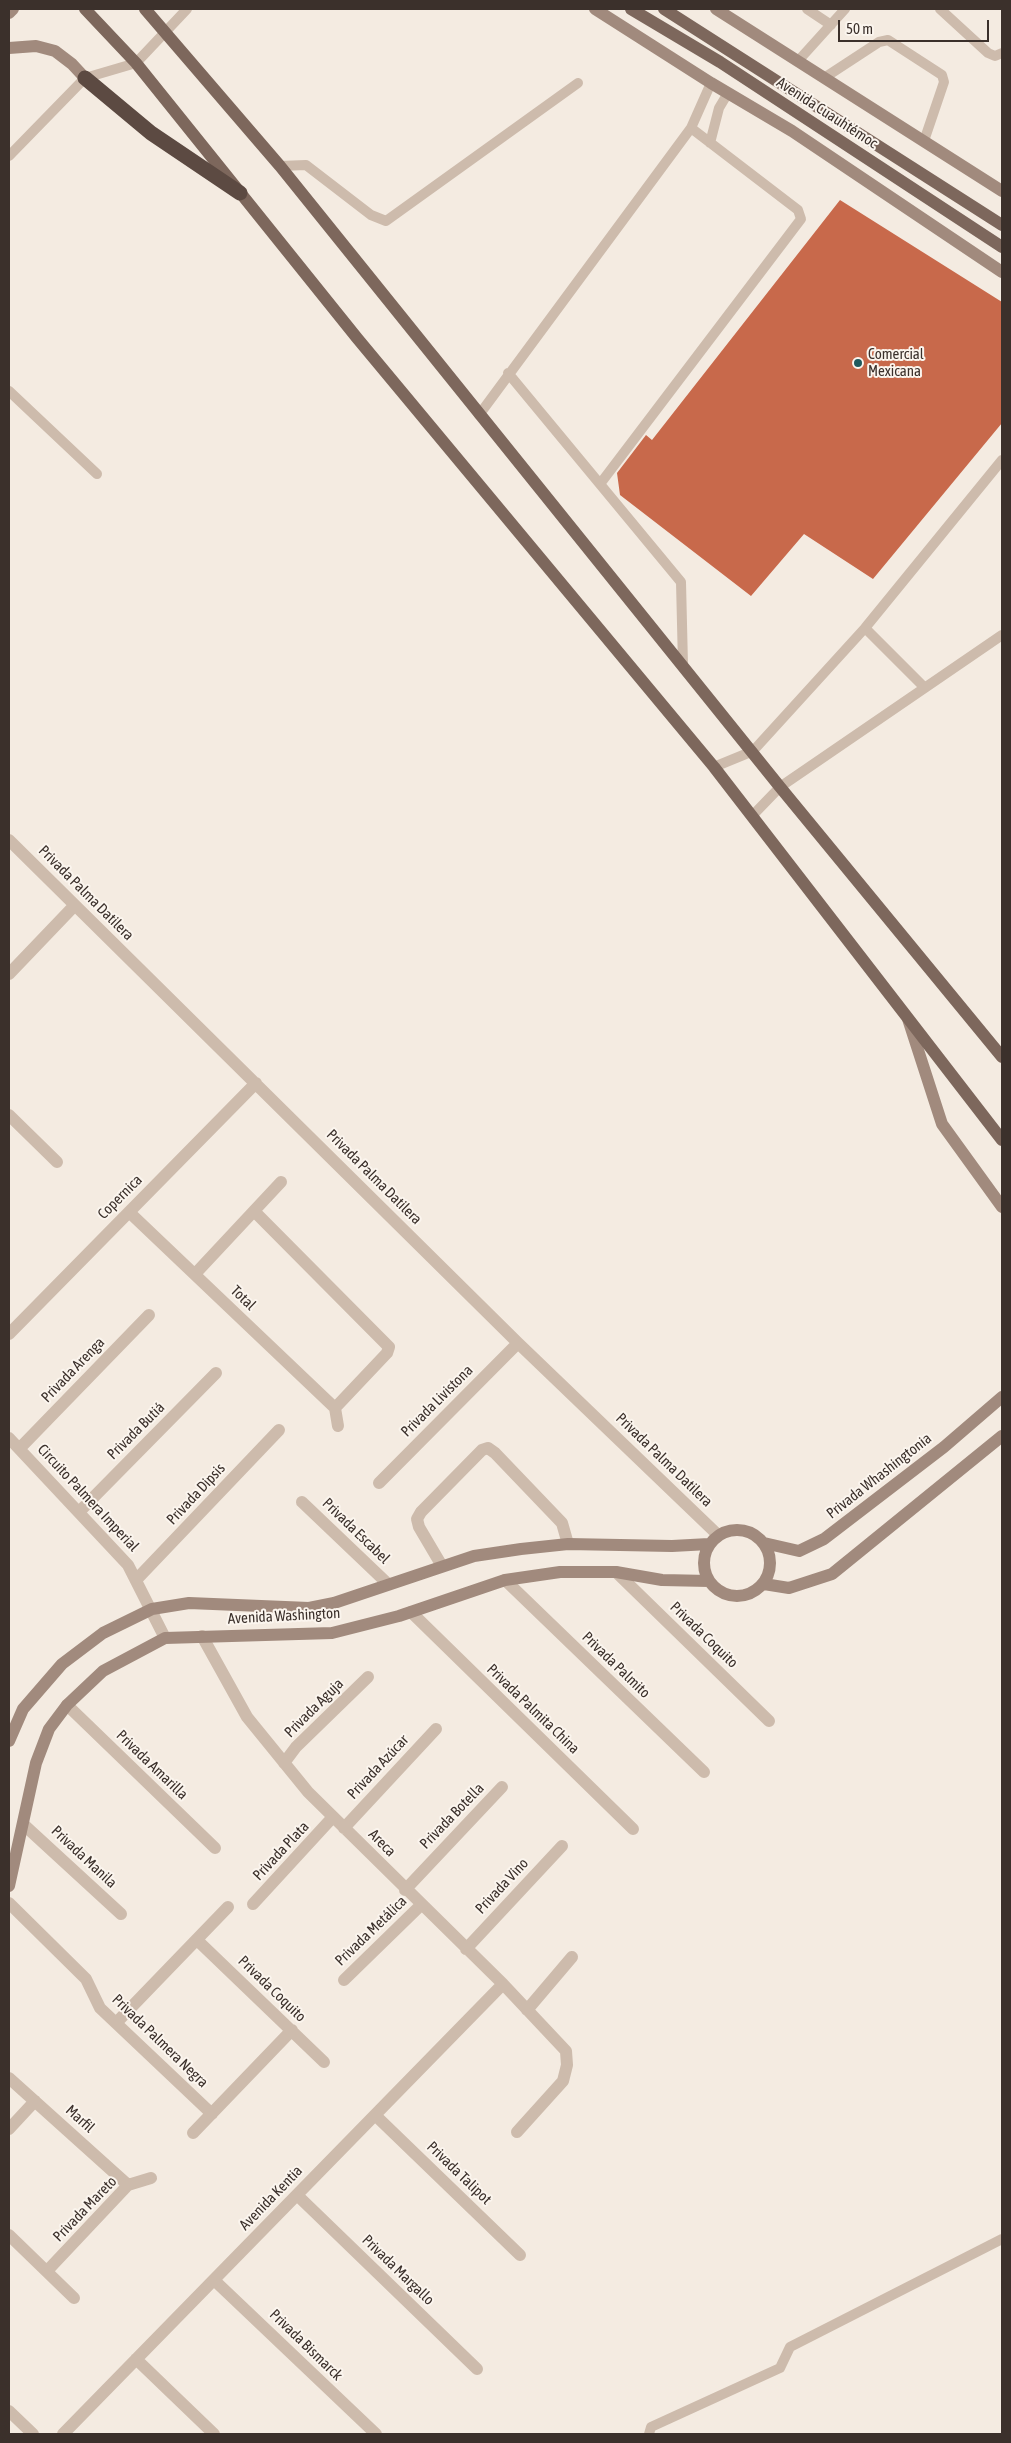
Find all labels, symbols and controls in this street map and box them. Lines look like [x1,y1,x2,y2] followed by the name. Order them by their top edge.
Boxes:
[841,10,992,42] scale bar
[846,20,873,37] text: 50 m
[773,74,881,152] street label: Avenida Cuauhtémoc
[868,345,924,380] place label: Comercial Mexicana
[852,357,864,369] marker: Comercial Mexicana
[35,842,137,944] street label: Privada Palma Datilera
[323,1126,425,1228] street label: Privada Palma Datilera
[94,1171,146,1223] street label: Copernica
[227,1282,259,1314] street label: Total
[38,1334,108,1406] street label: Privada Arenga
[397,1361,477,1441] street label: Privada Livistona
[104,1399,168,1463] street label: Privada Butiá
[612,1409,716,1511] street label: Privada Palma Datilera
[823,1429,935,1523] street label: Privada Whashingtonia
[34,1441,142,1555] street label: Circuito Palmera Imperial
[163,1460,229,1528] street label: Privada Dipsis
[319,1494,393,1568] street label: Privada Escabel
[666,1598,742,1672] street label: Privada Coquito
[227,1604,341,1628] street label: Avenida Washington
[578,1628,654,1702] street label: Privada Palmito
[483,1660,583,1758] street label: Privada Palmita China
[281,1675,347,1741] street label: Privada Aguja
[113,1726,191,1804] street label: Privada Amarilla
[344,1731,412,1803] street label: Privada Azúcar
[416,1779,488,1853] street label: Privada Botella
[249,1818,313,1884] street label: Privada Plata
[47,1822,121,1892] street label: Privada Manila
[365,1826,399,1860] street label: Areca
[472,1854,532,1918] street label: Privada Vino
[331,1892,411,1970] street label: Privada Metálica
[234,1952,310,2026] street label: Privada Coquito
[108,1991,212,2091] street label: Privada Palmera Negra
[62,2101,98,2137] street label: Marfil
[423,2138,495,2208] street label: Privada Talipot
[236,2162,306,2234] street label: Avenida Kentia
[49,2173,121,2245] street label: Privada Mareto
[358,2231,438,2309] street label: Privada Margallo
[266,2306,346,2384] street label: Privada Bismarck

